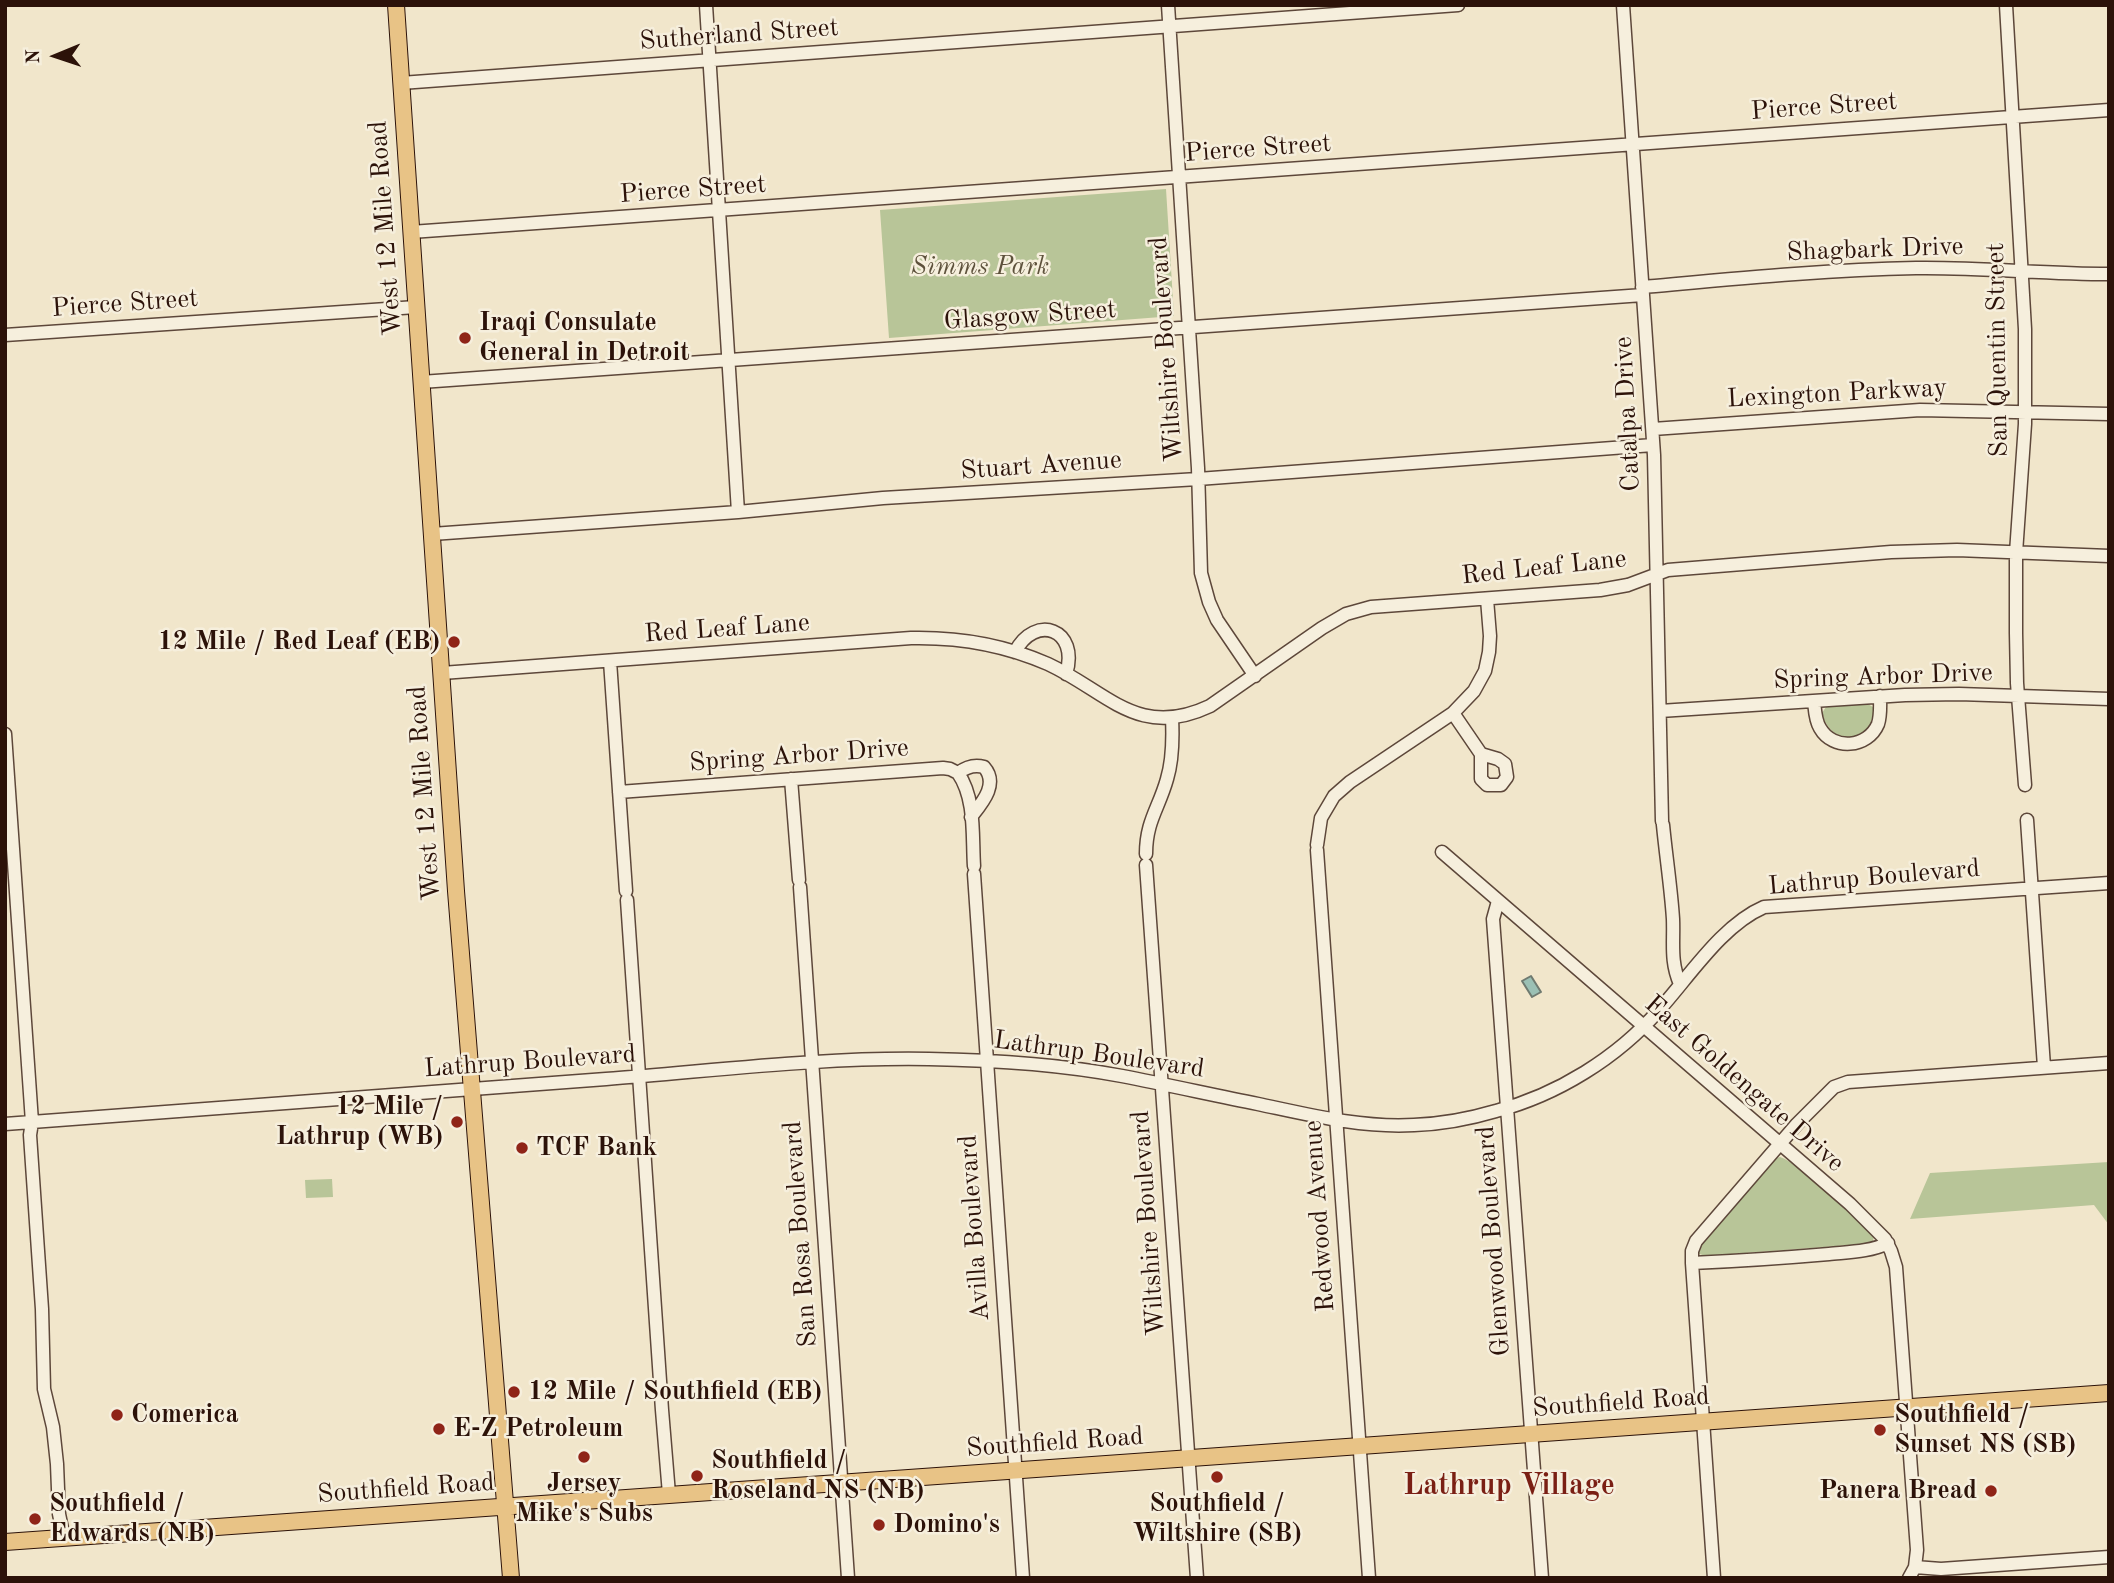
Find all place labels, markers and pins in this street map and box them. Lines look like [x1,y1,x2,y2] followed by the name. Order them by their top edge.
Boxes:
[479,307,690,368] place label: Iraqi Consulate General in Detroit
[457,330,473,346] marker: Iraqi Consulate General in Detroit
[158,626,440,658] place label: 12 Mile / Red Leaf (EB)
[446,634,462,650] marker: 12 Mile / Red Leaf (EB)
[276,1091,443,1152] place label: 12 Mile / Lathrup (WB)
[449,1114,465,1130] marker: 12 Mile / Lathrup (WB)
[536,1132,657,1164] place label: TCF Bank
[514,1140,530,1156] marker: TCF Bank
[528,1376,822,1408] place label: 12 Mile / Southfield (EB)
[506,1384,522,1400] marker: 12 Mile / Southfield (EB)
[131,1399,239,1431] place label: Comerica
[1894,1399,2076,1460] place label: Southfield / Sunset NS (SB)
[109,1407,125,1423] marker: Comerica
[453,1413,623,1445] place label: E-Z Petroleum
[431,1421,447,1437] marker: E-Z Petroleum
[1872,1422,1888,1438] marker: Southfield / Sunset NS (SB)
[711,1445,924,1506] place label: Southfield / Roseland NS (NB)
[576,1449,592,1465] marker: Jersey Mike's Subs
[515,1468,653,1530] place label: Jersey Mike's Subs
[689,1468,705,1484] marker: Southfield / Roseland NS (NB)
[1209,1469,1225,1485] marker: Southfield / Wiltshire (SB)
[1819,1475,1977,1507] place label: Panera Bread
[1983,1483,1999,1499] marker: Panera Bread
[49,1488,215,1550] place label: Southfield / Edwards (NB)
[1132,1488,1302,1550] place label: Southfield / Wiltshire (SB)
[893,1509,1000,1541] place label: Domino's
[27,1511,43,1527] marker: Southfield / Edwards (NB)
[871,1517,887,1533] marker: Domino's

